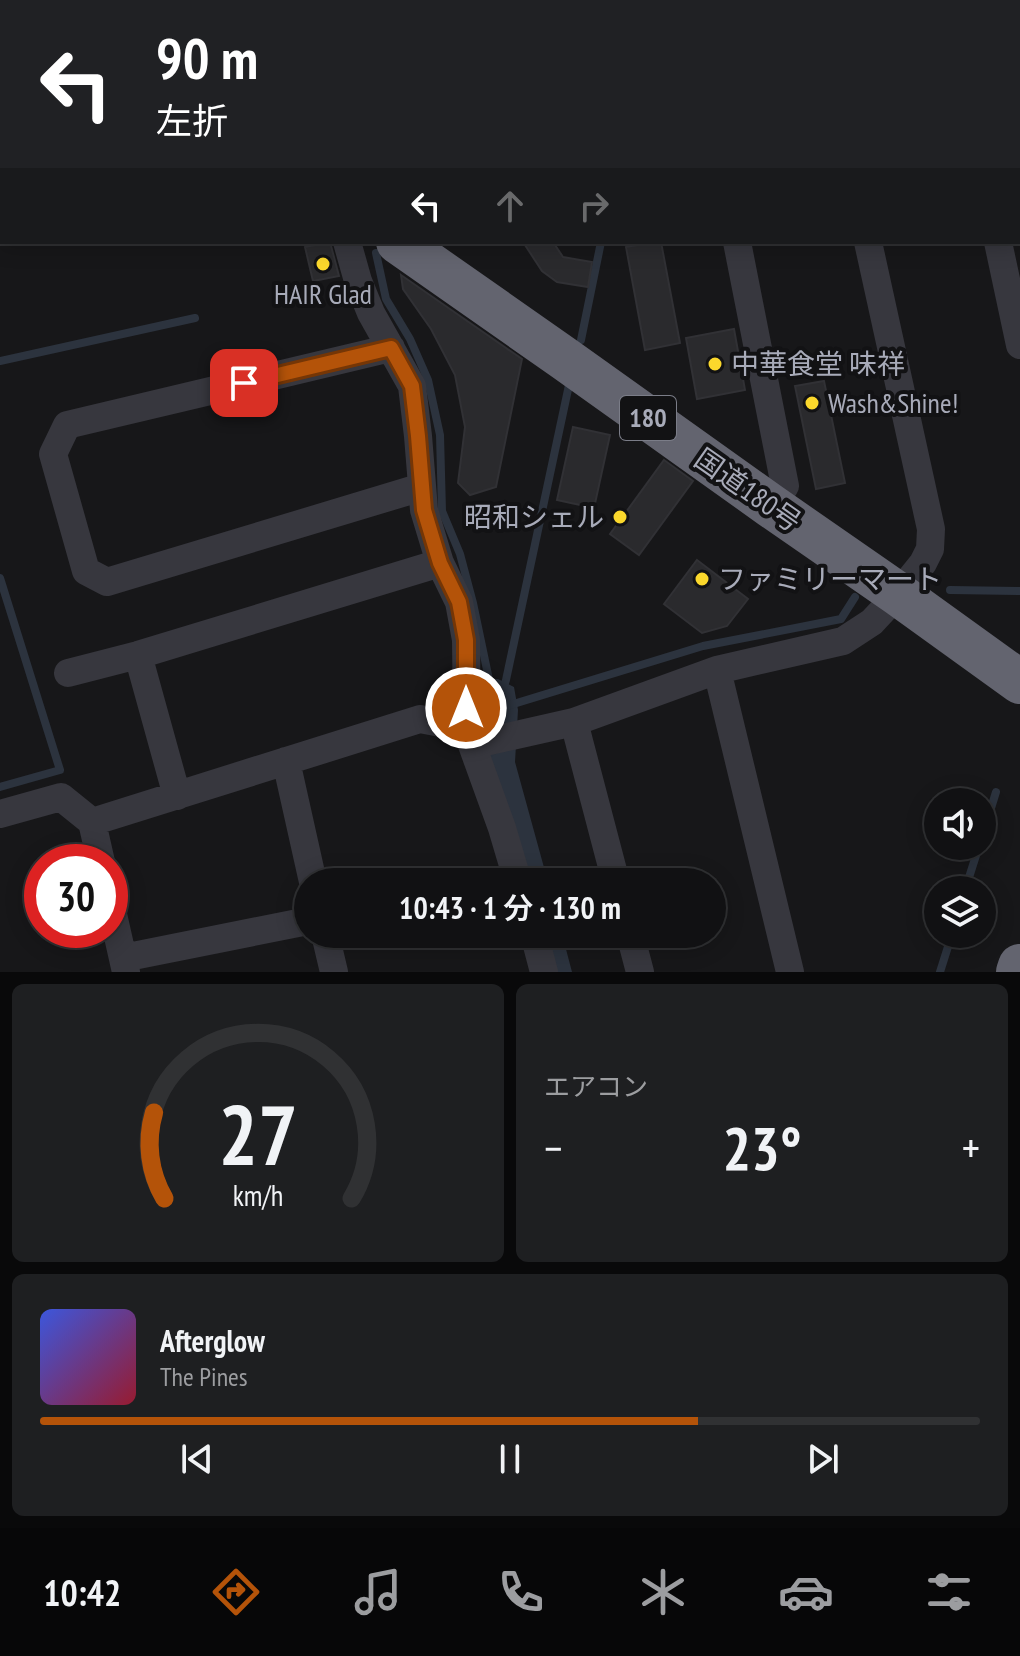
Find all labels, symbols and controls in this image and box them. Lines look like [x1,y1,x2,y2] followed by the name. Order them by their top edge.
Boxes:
[156,22,258,94] text: 90 m
[24,32,128,136] icon: left
[156,97,228,144] text: 左折
[404,184,448,228] icon: left
[488,184,532,228] icon: ahead
[572,184,616,228] icon: right
[314,255,332,273] marker: HAIR Glad
[274,275,372,312] place label: HAIR Glad
[731,345,905,382] place label: 中華食堂 味祥
[210,349,278,417] pin
[706,355,724,373] marker: 中華食堂 味祥
[222,361,266,405] icon: arrive
[828,384,958,421] place label: Wash&Shine!
[803,394,821,412] marker: Wash&Shine!
[620,396,676,440] road number: 180
[688,440,809,540] street label: 国道180号
[464,498,604,535] place label: 昭和シェル
[611,508,629,526] marker: 昭和シェル
[718,560,942,597] place label: ファミリーマート
[693,570,711,588] marker: ファミリーマート
[424,666,508,750] position arrow
[924,788,996,948] map controls
[924,788,996,860] button: sound
[24,844,128,948] speed limit sign: 30
[924,876,996,948] button: layers
[399,888,621,927] text: 10:43 · 1 分 · 130 m
[544,1070,648,1103] text: エアコン
[218,1080,298,1188] text: 27
[722,1109,802,1187] text: 23°
[544,1119,562,1176] text: −
[962,1119,980,1176] text: +
[233,1177,283,1214] text: km/h
[160,1321,265,1360] text: Afterglow
[160,1360,248,1393] text: The Pines
[175,1437,219,1481] icon: previous
[488,1437,532,1481] icon: pause
[801,1437,845,1481] icon: next
[208,1564,264,1620] icon: directions
[350,1564,406,1620] icon: music
[493,1564,549,1620] icon: phone
[635,1564,691,1620] icon: climate
[778,1564,834,1620] icon: car
[921,1564,977,1620] icon: filters
[43,1569,121,1616] text: 10:42

